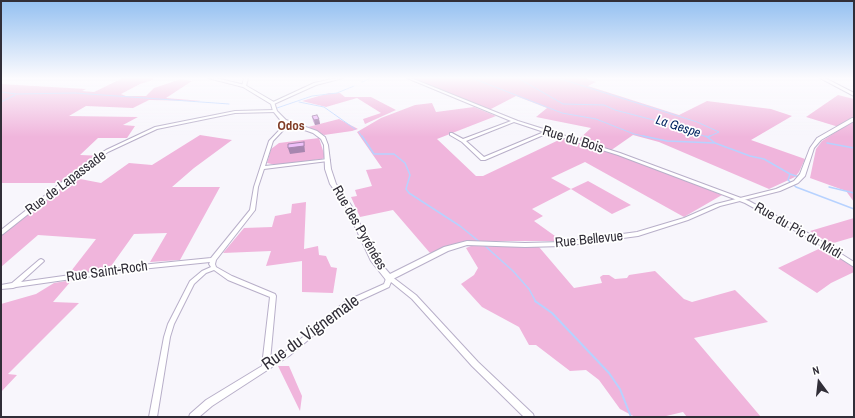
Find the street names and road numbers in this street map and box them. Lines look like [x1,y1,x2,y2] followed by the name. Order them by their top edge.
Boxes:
[540,123,606,157] street label: Rue du Bois
[22,147,110,219] street label: Rue de Lapassade
[328,183,390,273] street label: Rue des Pyrénées
[751,199,845,263] street label: Rue du Pic du Midi
[554,228,624,252] street label: Rue Bellevue
[65,258,149,286] street label: Rue Saint-Roch
[258,291,364,375] street label: Rue du Vignemale

